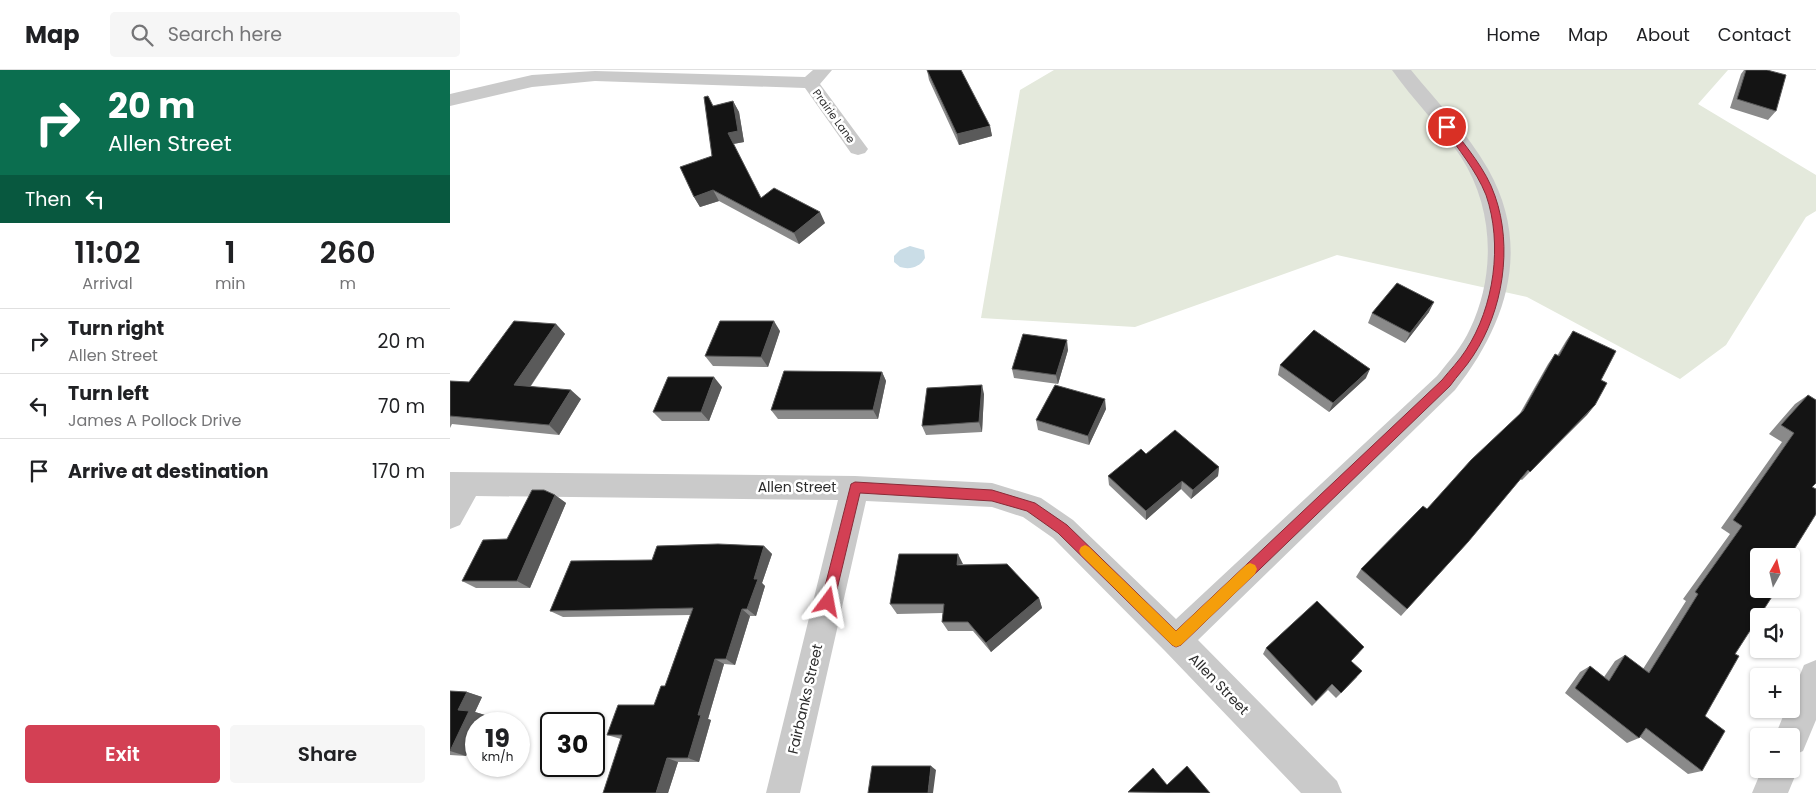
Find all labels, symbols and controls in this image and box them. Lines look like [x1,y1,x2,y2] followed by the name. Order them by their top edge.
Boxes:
[110,12,460,57] search box
[25,18,80,51] text: Map
[128,21,156,49] icon: search
[168,21,282,48] text: Search here
[1486,22,1540,47] text: Home
[1568,22,1608,47] text: Map
[1636,22,1690,47] text: About
[1718,22,1791,47] text: Contact
[108,81,195,130] text: 20 m
[809,86,859,146] street label: Prairie Lane
[25,90,90,155] icon: right
[1426,106,1468,148] pin
[1433,113,1461,141] icon: arrive
[108,128,232,159] text: Allen Street
[81,185,109,213] icon: left
[25,186,71,213] text: Then
[74,231,141,274] text: 11:02
[225,231,236,274] text: 1
[320,231,376,274] text: 260
[82,272,133,295] text: Arrival
[215,272,246,295] text: min
[340,272,356,295] text: m
[68,315,164,342] text: Turn right
[25,327,53,355] icon: right
[377,328,425,355] text: 20 m
[68,344,158,367] text: Allen Street
[68,380,149,407] text: Turn left
[25,392,53,420] icon: left
[378,393,425,420] text: 70 m
[68,409,241,432] text: James A Pollock Drive
[25,457,53,485] icon: arrive
[68,458,269,485] text: Arrive at destination
[372,458,425,485] text: 170 m
[758,477,836,497] street label: Allen Street
[1750,548,1800,598] north arrow
[1750,548,1800,778] map controls
[801,575,853,627] position arrow
[1750,608,1800,658] button: sound
[783,642,827,756] street label: Fairbanks Street
[1184,649,1254,719] street label: Allen Street
[1750,668,1800,718] button: +
[540,712,605,777] speed limit sign: 30
[485,721,510,756] text: 19
[25,725,220,783] button: Exit
[230,725,425,783] button: Share
[1750,728,1800,778] button: −
[482,748,513,765] text: km/h

